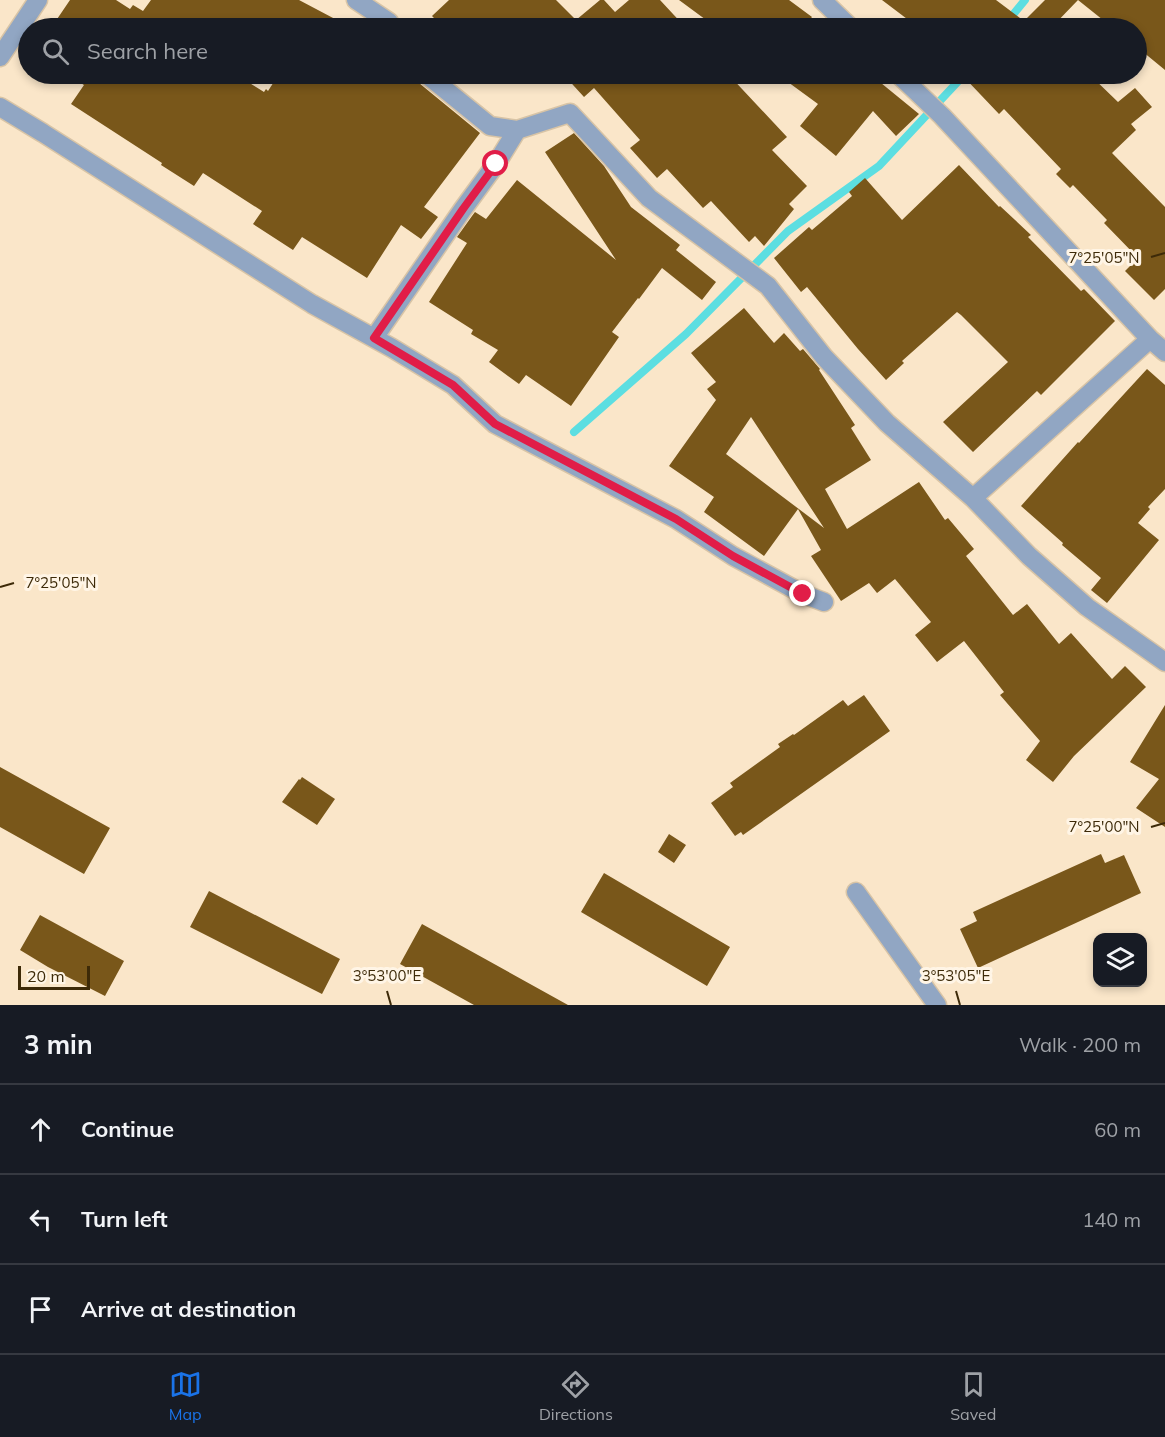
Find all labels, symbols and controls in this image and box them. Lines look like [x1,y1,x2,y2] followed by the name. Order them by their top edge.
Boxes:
[18,18,1147,84] search box
[39,35,72,68] icon: search
[87,37,208,65] text: Search here
[482,150,508,176] route start
[1069,248,1139,267] text: 7°25'05"N
[26,573,96,592] text: 7°25'05"N
[789,580,815,606] route end
[1069,817,1139,836] text: 7°25'00"N
[1093,933,1147,987] map controls
[1093,933,1147,987] button: layers
[18,963,90,990] scale bar
[27,966,64,986] text: 20 m
[353,966,421,985] text: 3°53'00"E
[922,966,990,985] text: 3°53'05"E
[24,1028,93,1061] text: 3 min
[1019,1032,1141,1057] text: Walk · 200 m
[24,1113,57,1146] icon: ahead
[81,1115,174,1143] text: Continue
[1094,1117,1141,1142] text: 60 m
[24,1203,57,1236] icon: left
[81,1205,168,1233] text: Turn left
[1082,1207,1141,1232] text: 140 m
[24,1293,57,1326] icon: arrive
[81,1295,296,1323] text: Arrive at destination
[169,1368,202,1424] tab: Map
[539,1368,613,1424] tab: Directions
[950,1368,996,1424] tab: Saved

